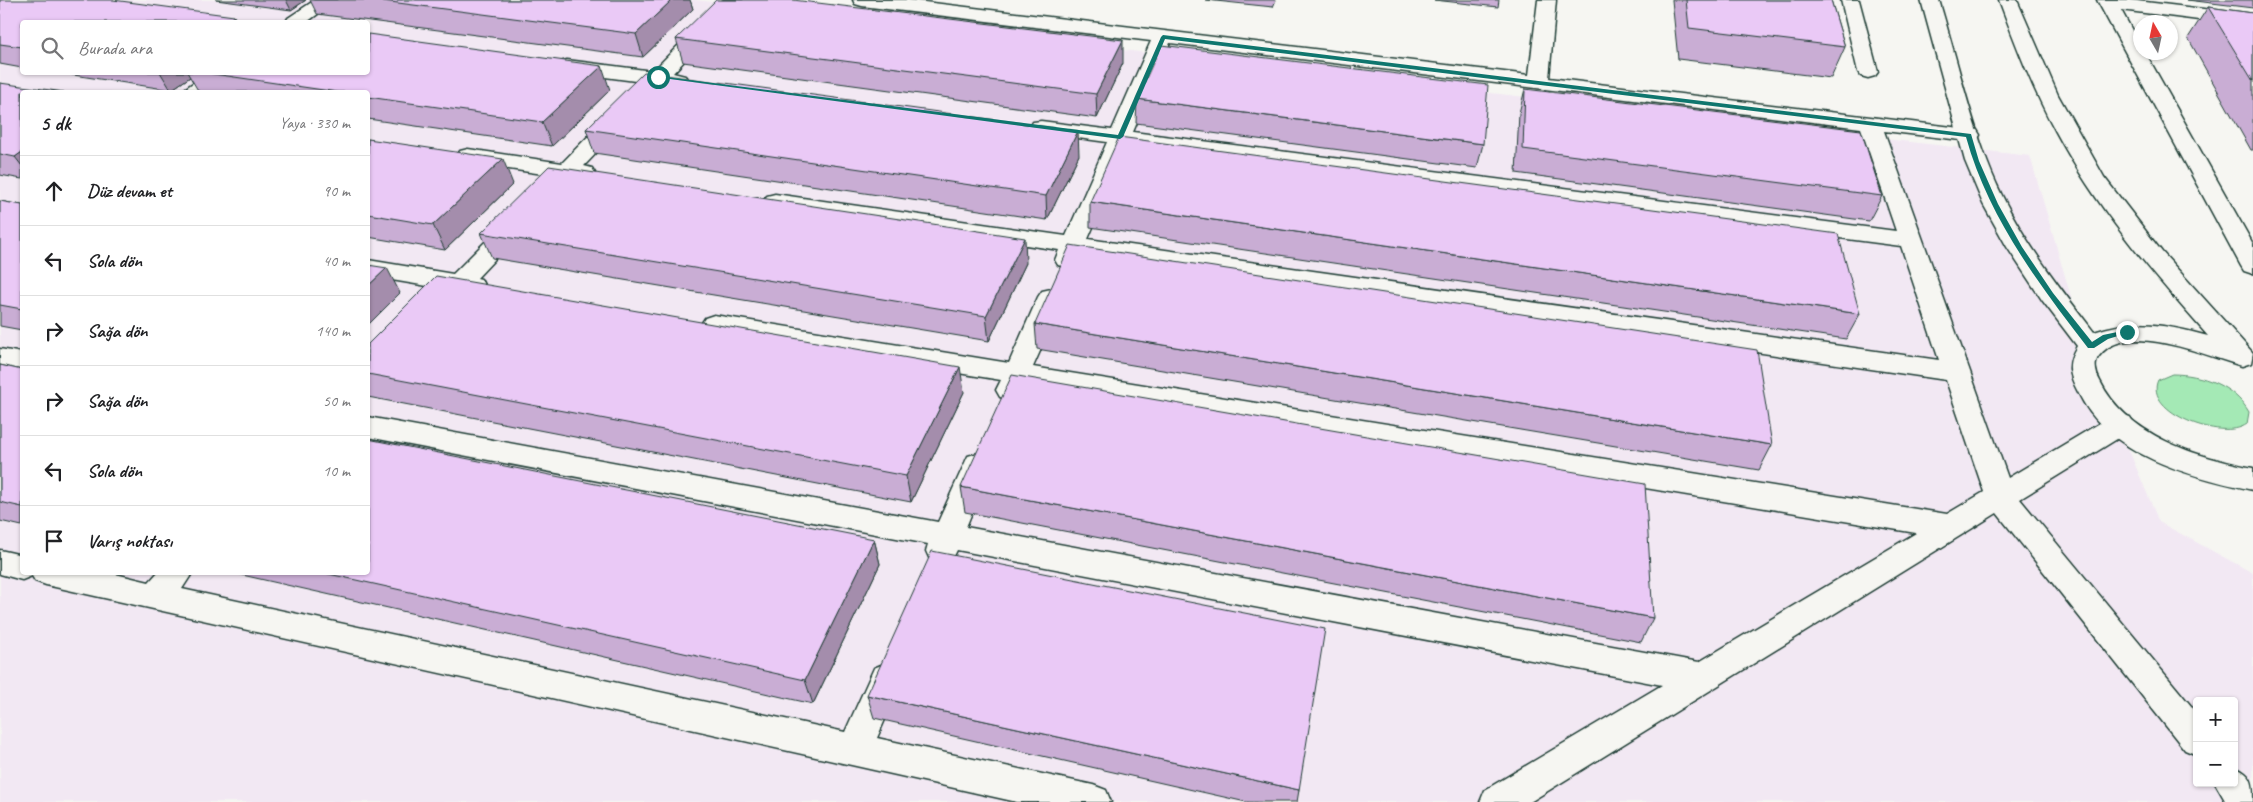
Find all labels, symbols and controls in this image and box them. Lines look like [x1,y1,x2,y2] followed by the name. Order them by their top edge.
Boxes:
[2133,15,2178,60] north arrow
[20,20,370,75] search box
[38,34,66,62] icon: search
[78,36,152,60] text: Burada ara
[647,66,670,89] route start
[40,110,71,136] text: 5 dk
[279,113,350,133] text: Yaya · 330 m
[40,177,68,205] icon: ahead
[87,179,172,203] text: Düz devam et
[323,181,350,201] text: 90 m
[40,247,68,275] icon: left
[87,249,142,273] text: Sola dön
[323,251,350,271] text: 40 m
[40,317,68,345] icon: right
[87,319,148,343] text: Sağa dön
[316,321,350,341] text: 140 m
[2116,321,2139,344] route end
[40,387,68,415] icon: right
[87,389,148,413] text: Sağa dön
[323,391,350,411] text: 50 m
[40,457,68,485] icon: left
[87,459,142,483] text: Sola dön
[323,461,350,481] text: 10 m
[40,527,68,555] icon: arrive
[87,529,172,553] text: Varış noktası
[2193,697,2238,787] map controls
[2193,697,2238,742] button: +
[2193,742,2238,787] button: −

